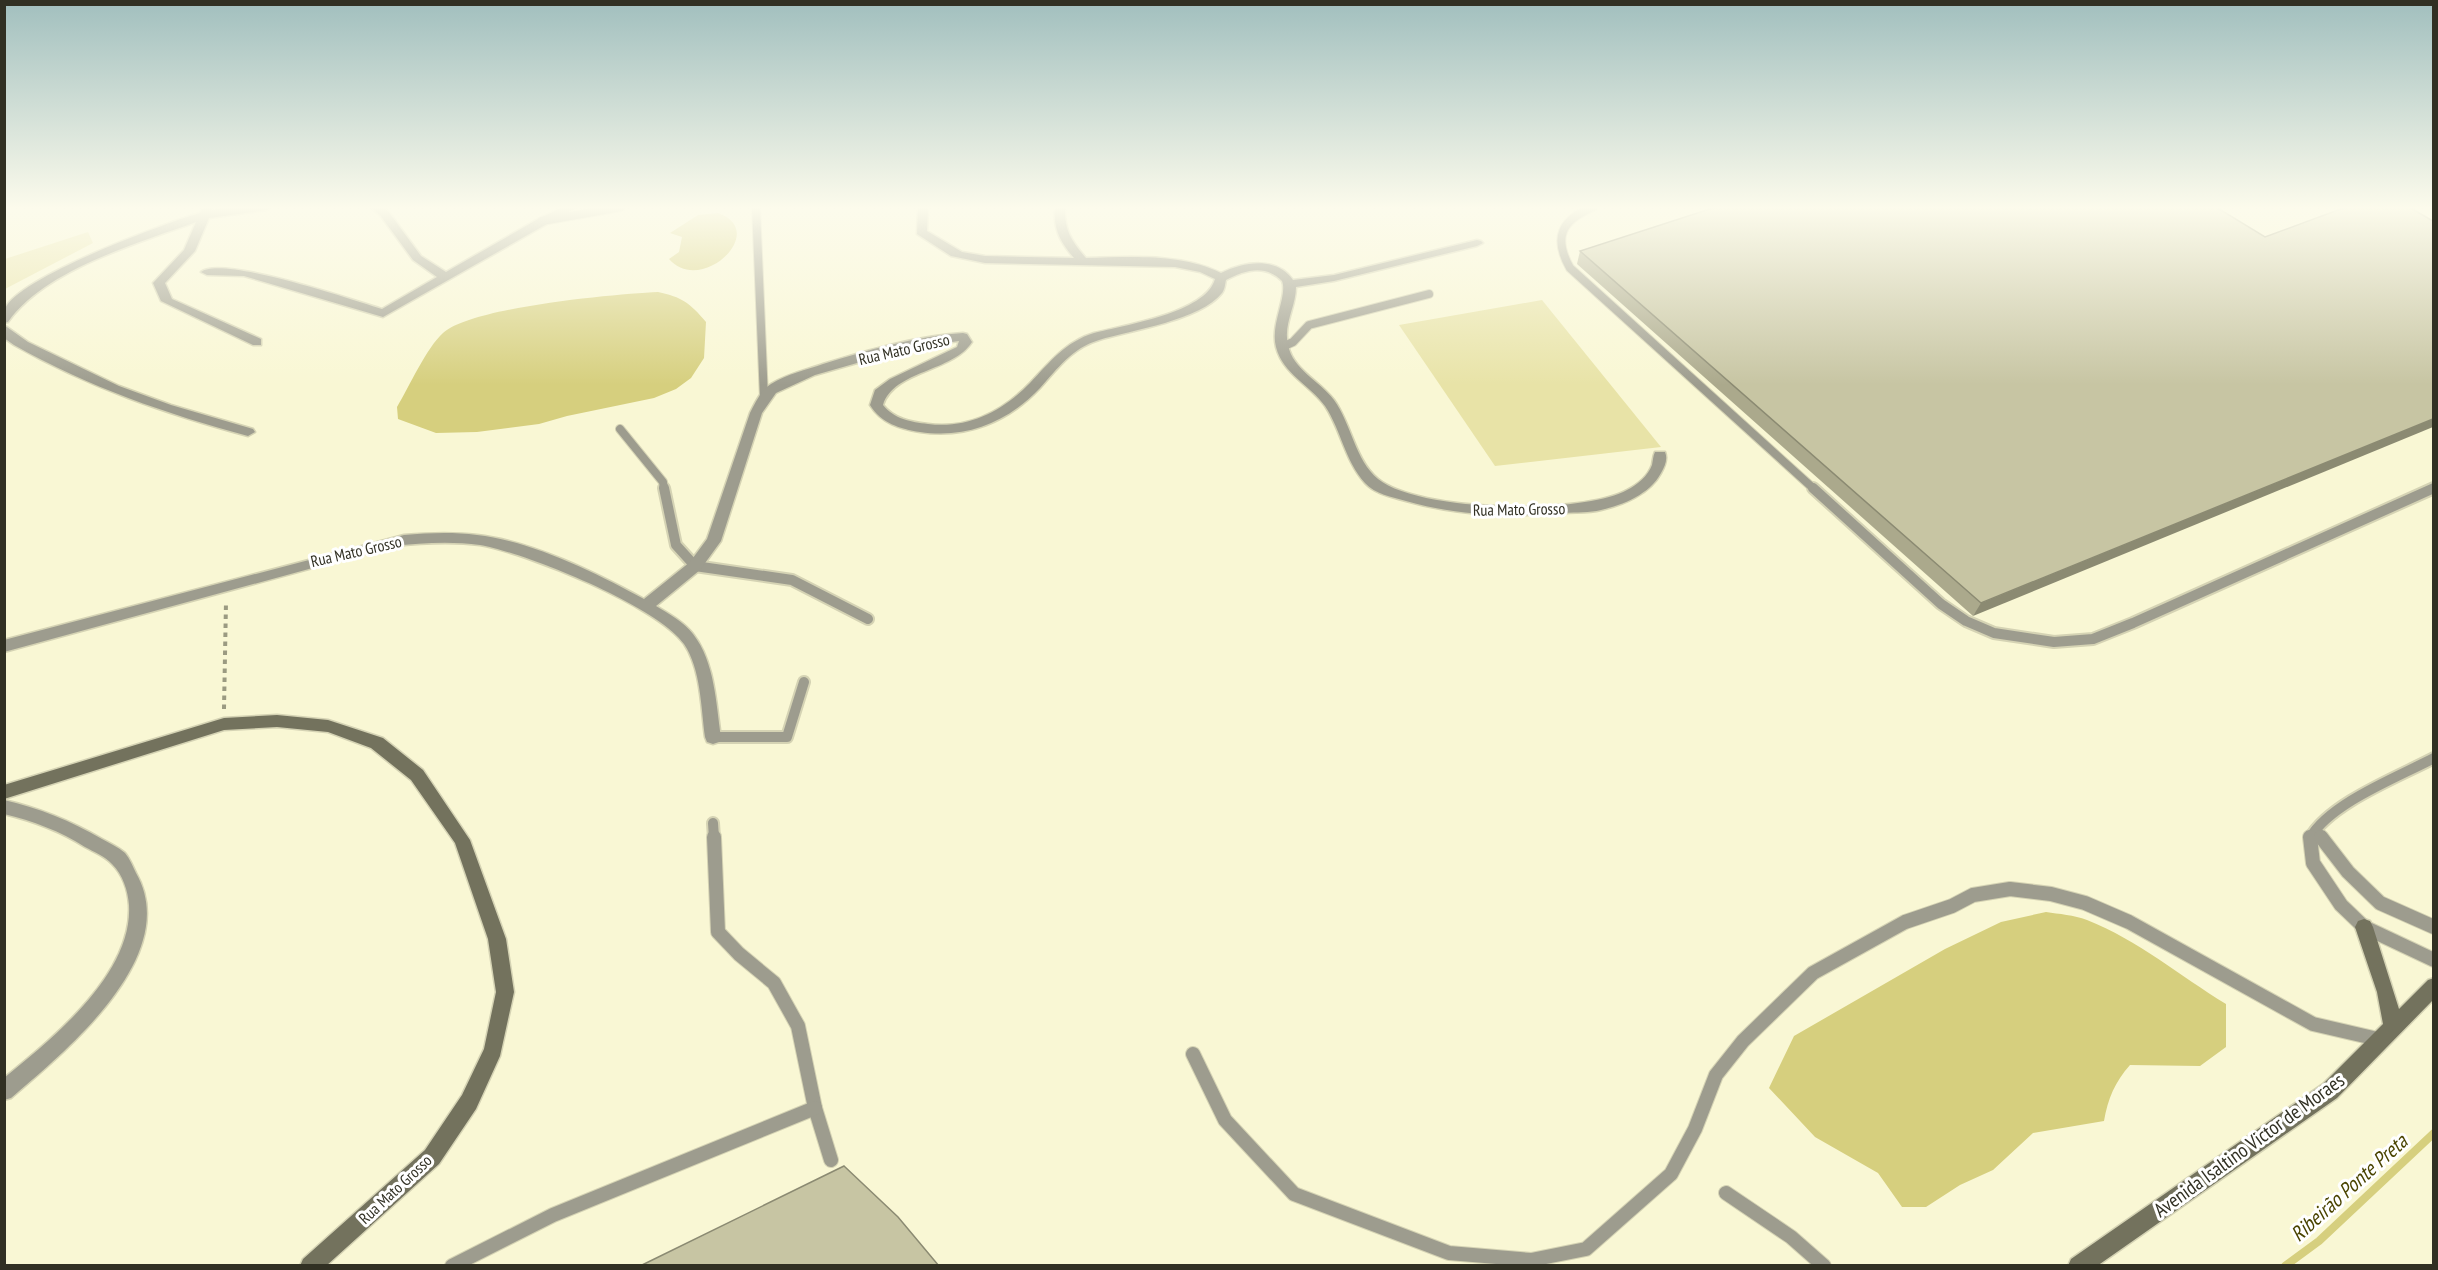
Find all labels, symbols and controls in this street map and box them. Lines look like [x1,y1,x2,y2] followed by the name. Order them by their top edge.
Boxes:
[857,329,951,369] street label: Rua Mato Grosso
[1473,498,1565,520] street label: Rua Mato Grosso
[309,531,403,571] street label: Rua Mato Grosso
[2149,1067,2350,1223] street label: Avenida Isaltino Victor de Moraes
[2285,1127,2414,1247] water label: Ribeirão Ponte Preta
[354,1150,436,1228] street label: Rua Mato Grosso

